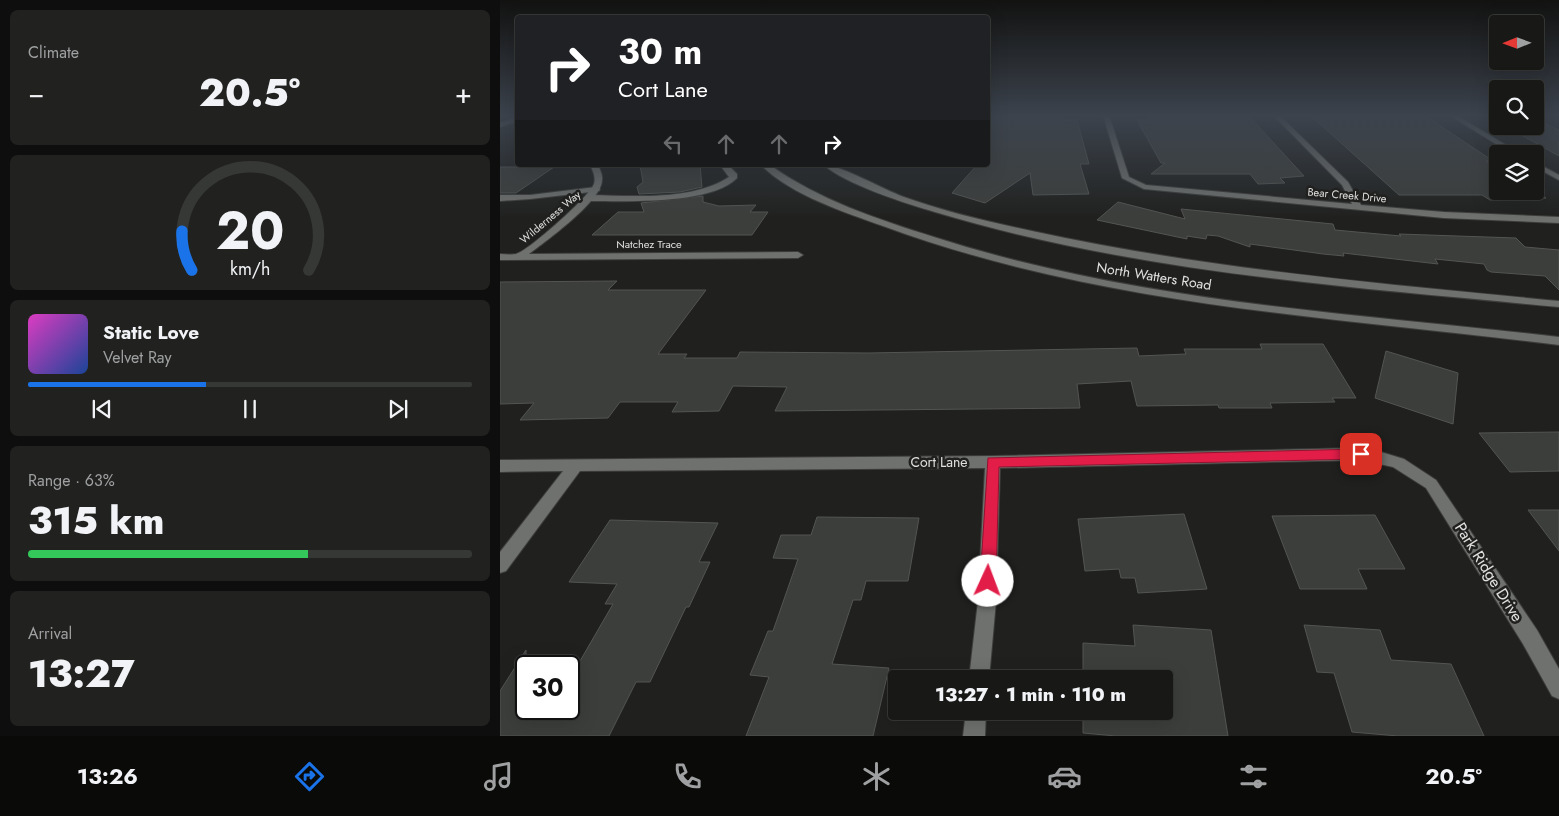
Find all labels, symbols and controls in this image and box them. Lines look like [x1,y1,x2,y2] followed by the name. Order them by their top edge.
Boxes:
[1489,15,1544,70] north arrow
[1489,15,1544,200] map controls
[618,27,702,77] text: 30 m
[535,35,600,100] icon: right
[28,41,79,64] text: Climate
[199,65,300,120] text: 20.5°
[28,73,45,114] text: −
[455,73,472,114] text: +
[618,73,708,105] text: Cort Lane
[1489,80,1544,135] button: search
[659,130,687,158] icon: left
[712,130,740,158] icon: ahead
[765,130,793,158] icon: ahead
[818,130,846,158] icon: right
[1489,145,1544,200] button: layers
[1307,184,1387,206] street label: Bear Creek Drive
[516,187,584,247] street label: Wilderness Way
[216,193,284,269] text: 20
[616,236,682,252] street label: Natchez Trace
[230,256,270,282] text: km/h
[1095,257,1213,295] street label: North Watters Road
[103,319,199,346] text: Static Love
[103,346,172,369] text: Velvet Ray
[88,395,116,423] icon: previous
[236,395,264,423] icon: pause
[384,395,412,423] icon: next
[1340,433,1382,475] pin
[1347,440,1375,468] icon: arrive
[910,452,968,472] street label: Cort Lane
[28,469,115,492] text: Range · 63%
[28,493,164,548] text: 315 km
[1449,518,1529,626] street label: Park Ridge Drive
[961,554,1013,606] position arrow
[28,622,72,645] text: Arrival
[28,646,135,701] text: 13:27
[515,655,580,720] speed limit sign: 30
[935,681,1126,708] text: 13:27 · 1 min · 110 m
[292,759,327,794] icon: directions
[481,759,516,794] icon: music
[670,759,705,794] icon: phone
[859,759,894,794] icon: climate
[1047,759,1082,794] icon: car
[1236,759,1271,794] icon: filters
[77,760,138,792] text: 13:26
[1425,760,1482,792] text: 20.5°

